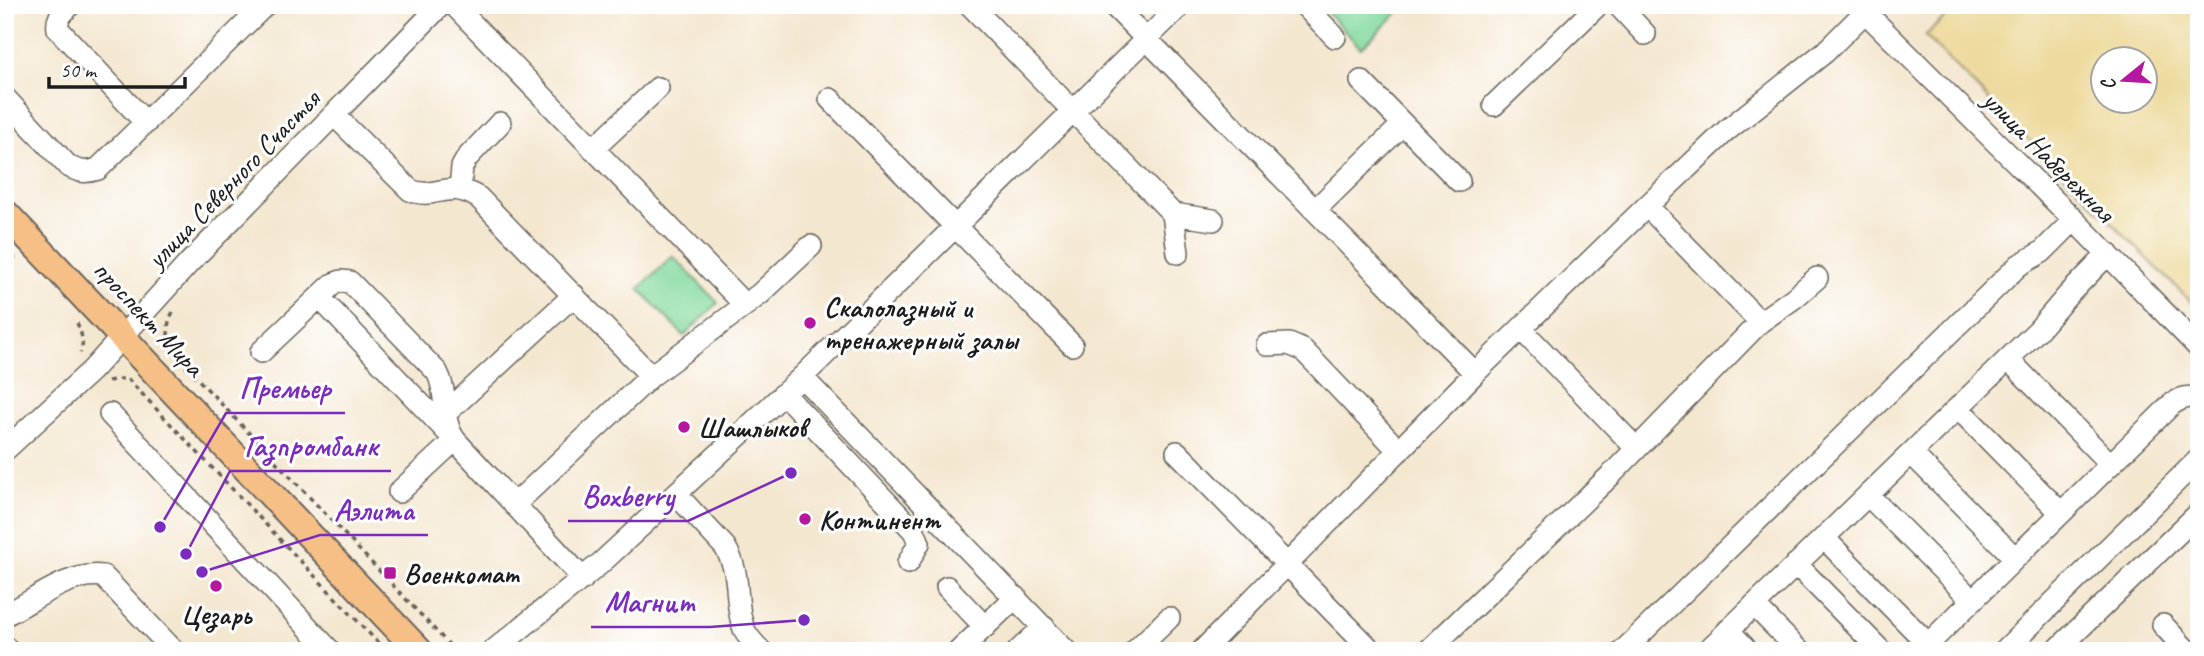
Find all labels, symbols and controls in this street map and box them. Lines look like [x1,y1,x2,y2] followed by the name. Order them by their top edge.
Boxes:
[49,46,186,90] scale bar
[2088,46,2158,116] north arrow
[60,57,98,83] text: 50 m
[2095,74,2122,93] text: С
[138,81,329,277] street label: улица Северного Счастья
[1974,81,2124,231] street label: улица Набережная
[86,252,213,385] street label: проспект Мира
[824,290,1020,358] place label: Скалолазный и тренажерный залы
[802,315,818,331] marker: Скалолазный и тренажерный залы
[226,362,345,413] callout: Премьер
[239,369,333,407] text: Премьер
[698,410,811,445] place label: Шашлыков
[676,419,692,435] marker: Шашлыков
[230,420,391,471] callout: Газпромбанк
[244,427,381,466] text: Газпромбанк
[568,470,688,521] callout: Boxberry
[582,477,677,516] text: Boxberry
[320,484,428,535] callout: Аэлита
[334,491,416,529] text: Аэлита
[819,502,942,537] place label: Континент
[797,511,813,527] marker: Континент
[404,556,520,591] place label: Военкомат
[382,565,398,581] marker: Военкомат
[591,576,710,627] callout: Магнит
[208,578,224,594] marker: Цезарь
[605,583,696,621] text: Магнит
[181,597,254,633] place label: Цезарь

